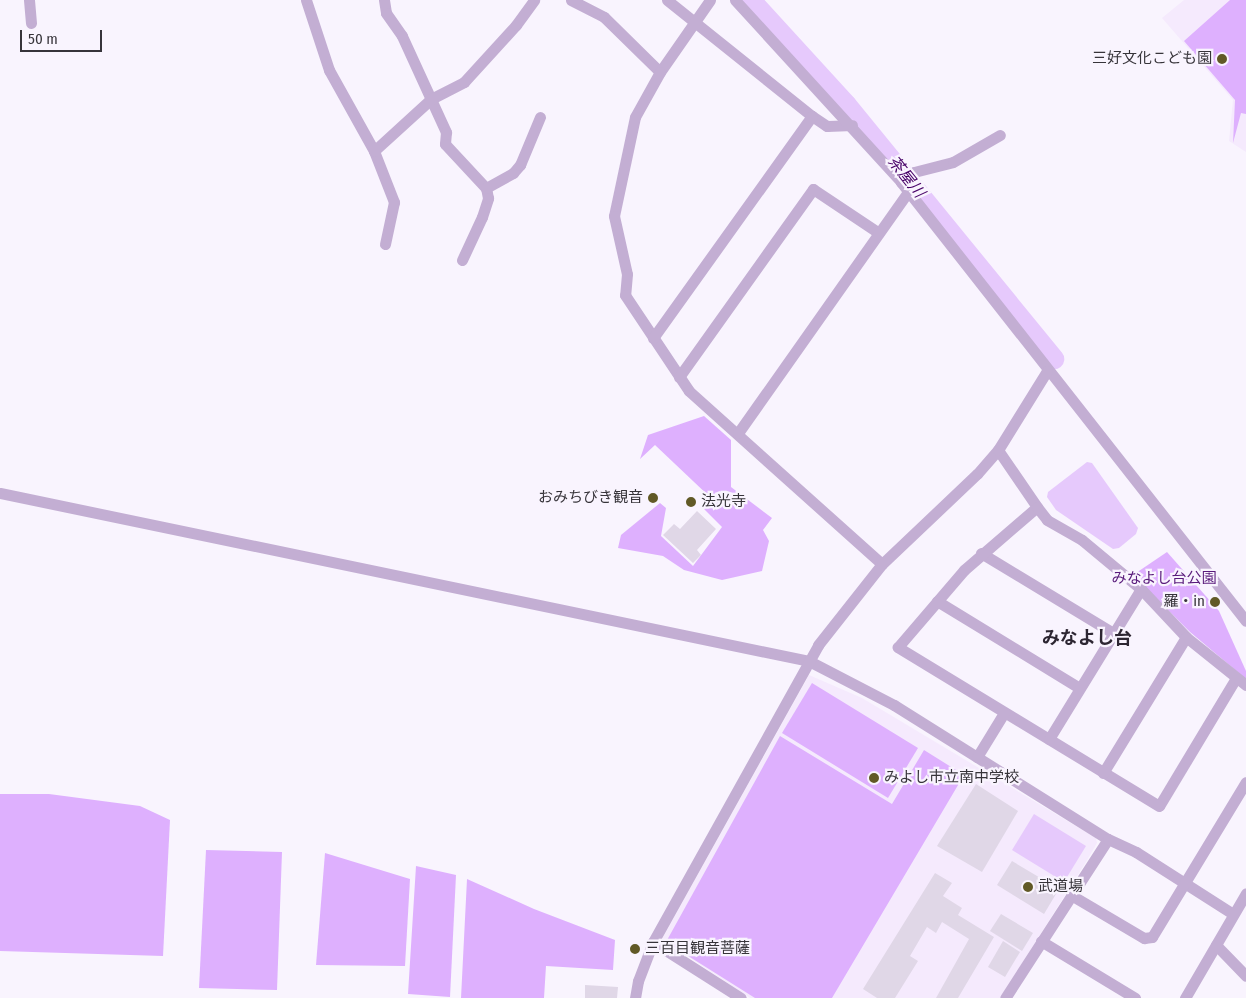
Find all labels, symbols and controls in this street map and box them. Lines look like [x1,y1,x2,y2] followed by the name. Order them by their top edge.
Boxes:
[22,20,105,52] scale bar
[28,30,58,48] text: 50 m
[1092,50,1212,68] place label: 三好文化こども園
[1216,53,1228,65] marker: 三好文化こども園
[883,152,929,202] water label: 茶屋川
[538,489,643,507] place label: おみちびき観音
[647,492,659,504] marker: おみちびき観音
[701,493,746,511] place label: 法光寺
[685,496,697,508] marker: 法光寺
[1112,570,1216,588] park label: みなよし台公園
[1163,593,1205,611] place label: 羅・in
[1209,596,1221,608] marker: 羅・in
[1042,627,1132,649] district label: みなよし台
[884,769,1019,787] place label: みよし市立南中学校
[868,772,880,784] marker: みよし市立南中学校
[1038,878,1083,896] place label: 武道場
[1022,881,1034,893] marker: 武道場
[645,940,750,958] place label: 三百目観音菩薩
[629,943,641,955] marker: 三百目観音菩薩

